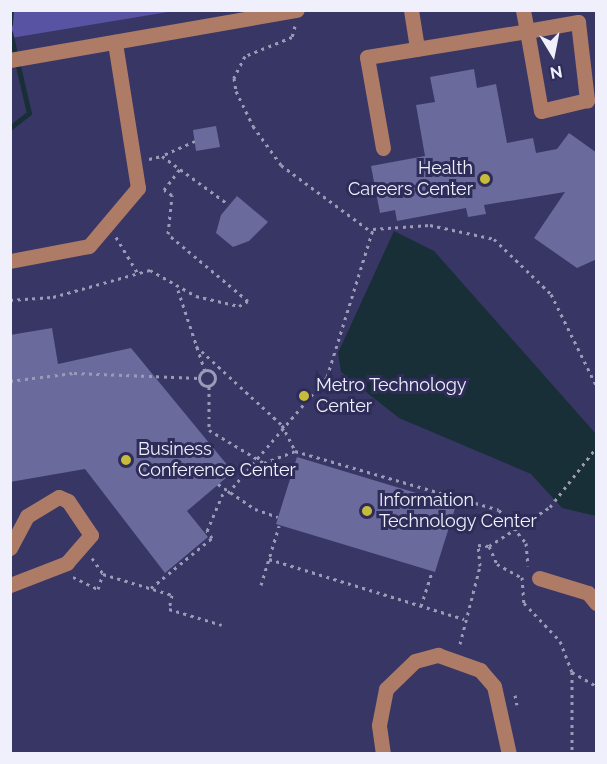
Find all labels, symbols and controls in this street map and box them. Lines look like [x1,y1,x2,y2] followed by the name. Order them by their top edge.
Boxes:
[523,24,583,84] north arrow
[549,62,564,83] text: N
[348,158,473,201] place label: Health Careers Center
[478,172,492,186] marker: Health Careers Center
[316,375,467,418] place label: Metro Technology Center
[297,389,311,403] marker: Metro Technology Center
[138,439,296,482] place label: Business Conference Center
[119,453,133,467] marker: Business Conference Center
[379,490,537,532] place label: Information Technology Center
[360,504,374,518] marker: Information Technology Center

